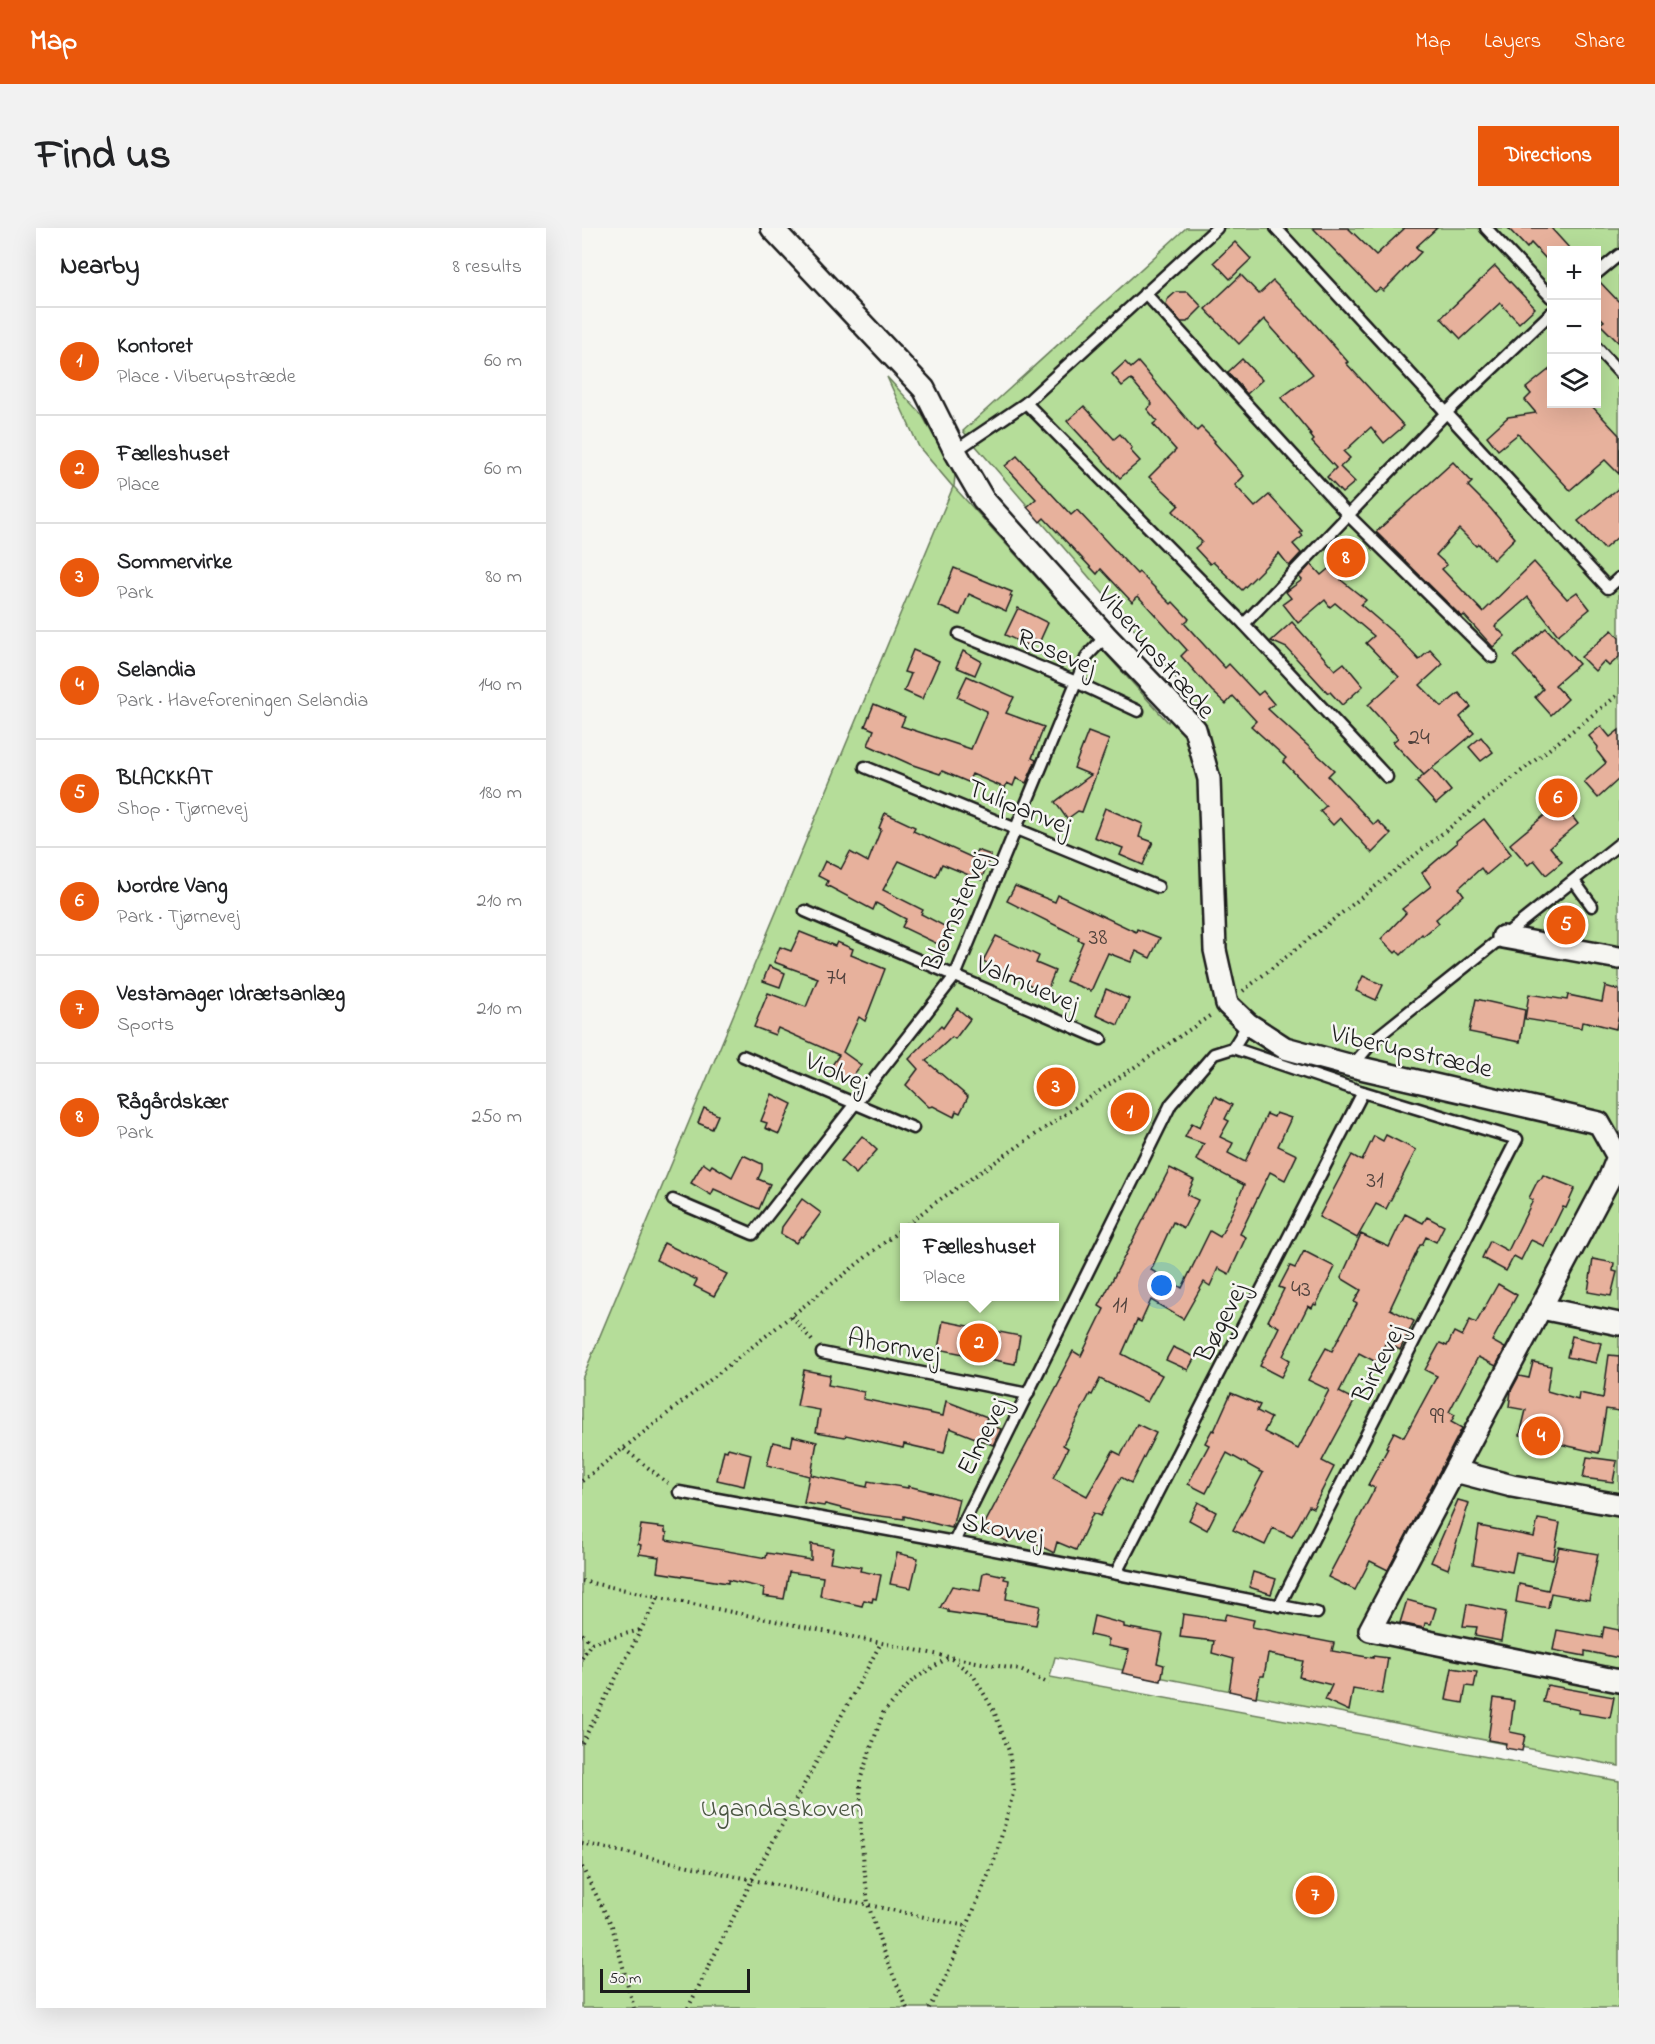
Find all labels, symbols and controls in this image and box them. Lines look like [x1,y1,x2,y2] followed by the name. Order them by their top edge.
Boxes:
[30,22,77,63] text: Map
[1415,27,1451,57] text: Map
[1484,27,1541,57] text: Layers
[1574,27,1625,57] text: Share
[36,126,171,187] text: Find us
[1478,126,1619,186] button: Directions
[1547,246,1601,408] map controls
[1547,246,1601,300] button: +
[60,248,139,286] text: Nearby
[453,253,522,282] text: 8 results
[1547,300,1601,354] button: −
[117,331,193,363] text: Kontoret
[76,347,83,376] text: 1
[484,347,522,376] text: 60 m
[1547,354,1601,408] button: layers
[117,363,296,392] text: Place · Viberupstræde
[117,439,230,471] text: Fælleshuset
[75,455,84,484] text: 2
[484,455,522,484] text: 60 m
[117,471,159,500] text: Place
[1326,536,1365,580] pin: 8
[117,547,232,579] text: Sommervirke
[75,563,84,592] text: 3
[485,563,522,592] text: 80 m
[1086,578,1225,729] street label: Viberupstræde
[117,579,153,608] text: Park
[1010,619,1103,688] street label: Rosevej
[117,655,196,687] text: Selandia
[75,671,84,700] text: 4
[478,671,522,700] text: 140 m
[117,687,368,716] text: Park · Haveforeningen Selandia
[1408,721,1430,756] house number: 24
[117,763,213,795] text: BLACKKAT
[961,770,1078,847] street label: Tulipanvej
[1538,776,1578,820] pin: 6
[74,779,85,808] text: 5
[479,779,522,808] text: 180 m
[117,795,247,824] text: Shop · Tjørnevej
[913,845,1001,979] street label: Blomstervej
[117,871,228,903] text: Nordre Vang
[75,887,84,916] text: 6
[477,887,522,916] text: 210 m
[1546,902,1586,948] pin: 5
[117,903,240,932] text: Park · Tjørnevej
[1089,921,1107,956] house number: 38
[968,946,1085,1025] street label: Valmuevej
[826,961,846,996] house number: 74
[117,979,345,1011] text: Vestamager Idrætsanlæg
[75,995,84,1024] text: 7
[477,995,522,1024] text: 210 m
[117,1011,174,1040] text: Sports
[1326,1015,1497,1090] street label: Viberupstræde
[797,1042,874,1104] street label: Violvej
[1036,1064,1076,1110] pin: 3
[117,1087,228,1119] text: Rågårdskær
[1110,1090,1150,1134] pin: 1
[76,1103,83,1132] text: 8
[471,1103,522,1132] text: 250 m
[117,1119,153,1148] text: Park
[1366,1164,1384,1199] house number: 31
[900,1223,1059,1301] popup
[923,1232,1036,1264] text: Fælleshuset
[923,1264,966,1293] text: Place
[1147,1271,1176,1300] your location
[1291,1273,1311,1308] house number: 43
[1185,1276,1259,1371] street label: Bøgevej
[1112,1289,1128,1324] house number: 11
[1343,1317,1417,1411] street label: Birkevej
[844,1319,944,1376] street label: Ahornvej
[960,1320,998,1366] pin: 2
[948,1391,1021,1483] street label: Elmevej
[1430,1400,1445,1435] house number: 99
[1522,1414,1560,1458] pin: 4
[958,1503,1047,1558] street label: Skovvej
[700,1790,864,1829] park label: Ugandaskoven
[1296,1872,1334,1918] pin: 7
[600,1966,750,1994] scale bar
[609,1967,641,1991] text: 50 m

